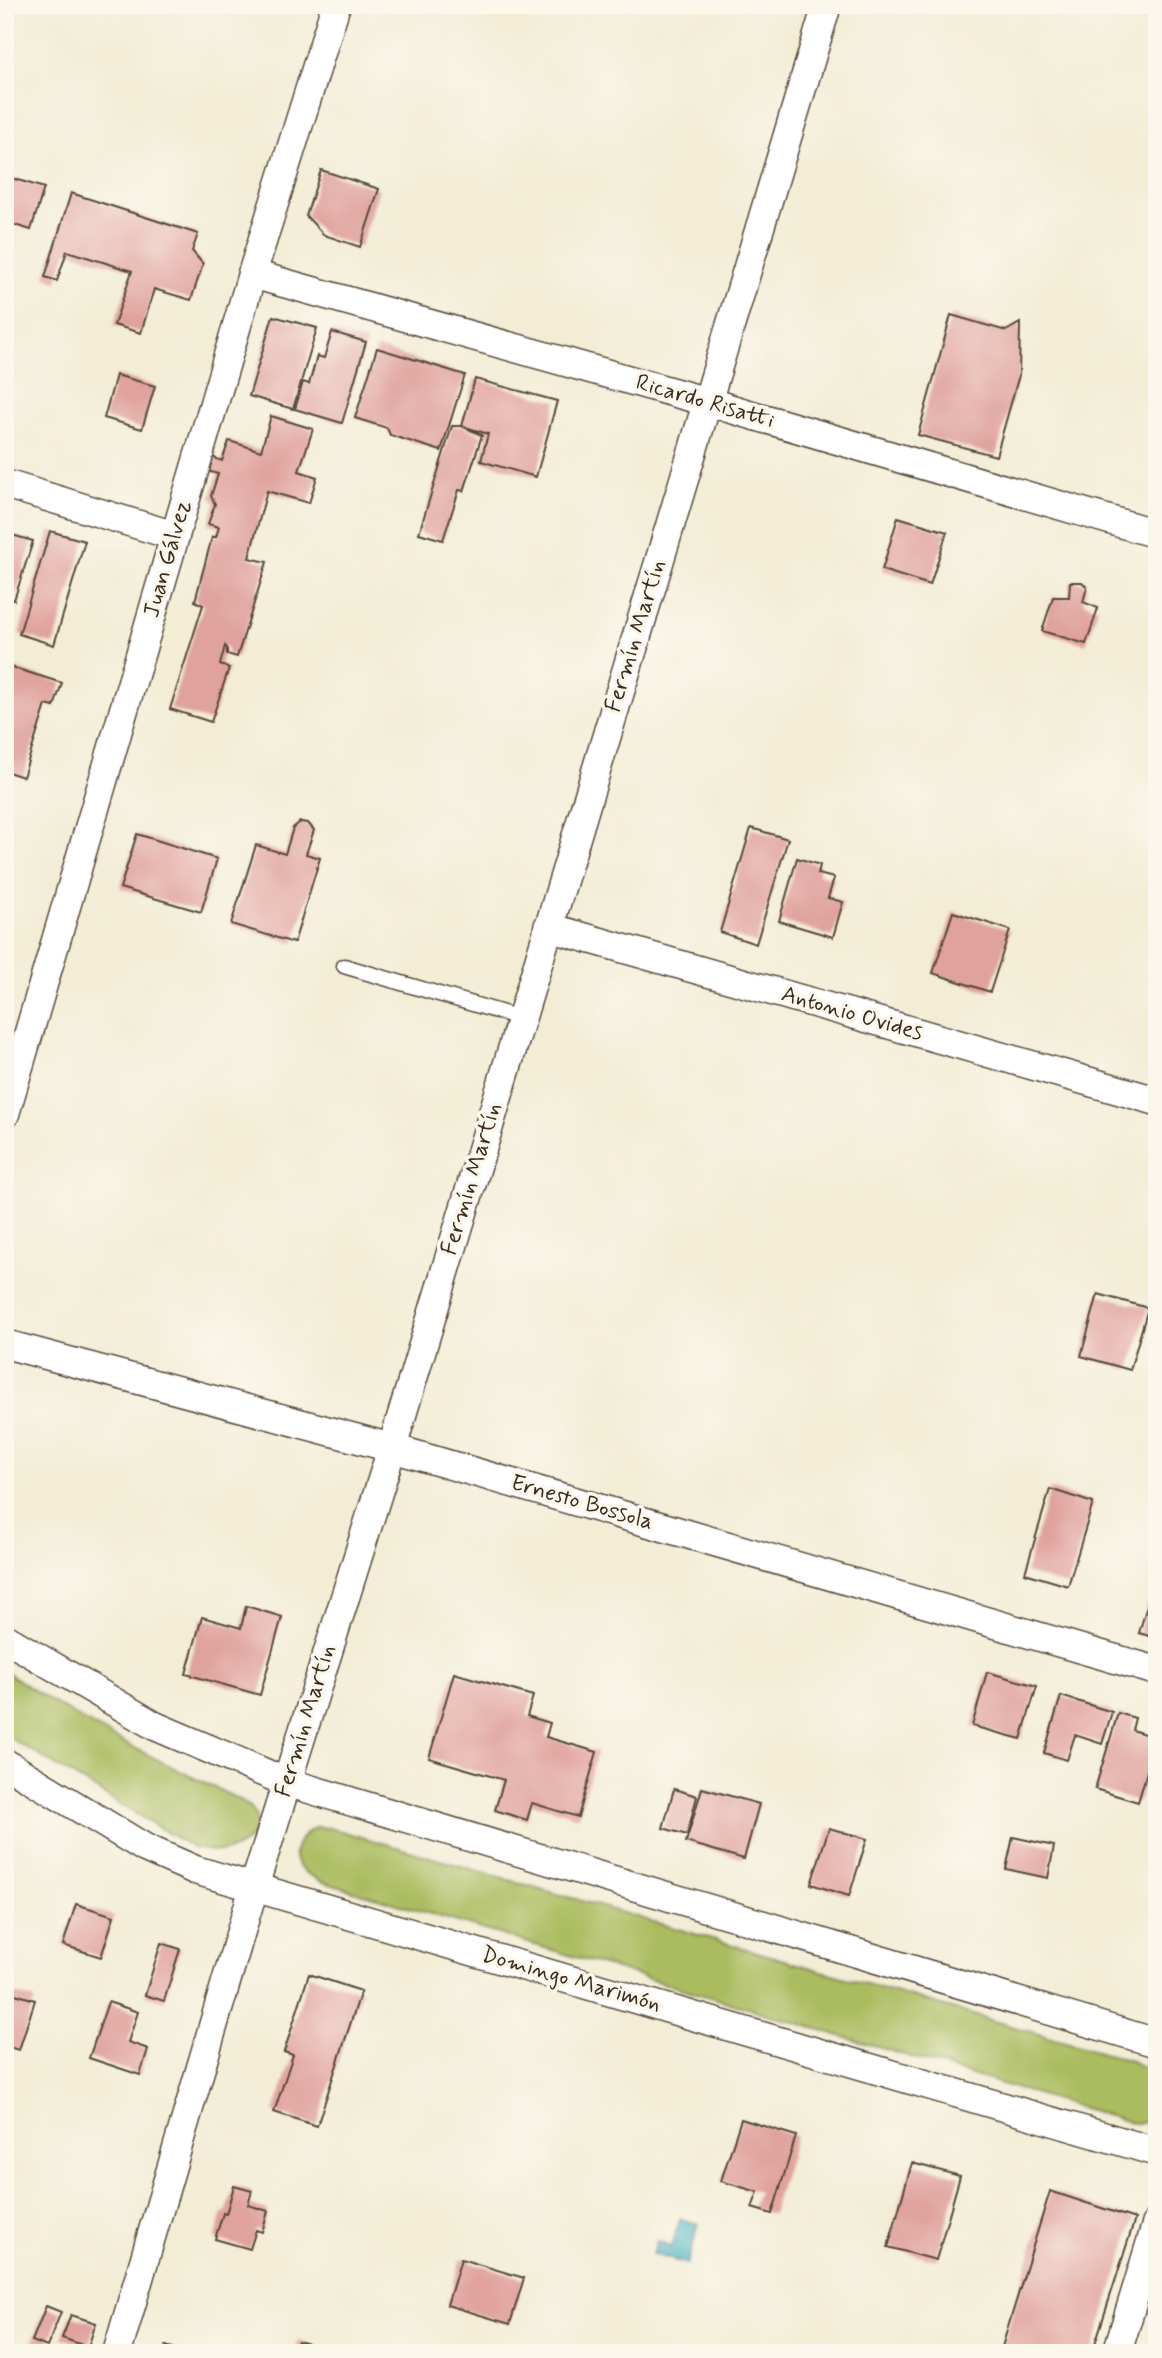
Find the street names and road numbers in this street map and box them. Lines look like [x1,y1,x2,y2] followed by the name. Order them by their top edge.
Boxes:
[632,368,778,436] street label: Ricardo Risatti
[137,497,199,621] street label: Juan Gálvez
[599,556,673,716] street label: Fermín Martín
[778,979,926,1049] street label: Antonio Ovides
[435,1099,509,1259] street label: Fermín Martín
[507,1468,657,1538] street label: Ernesto Bossola
[269,1641,343,1801] street label: Fermín Martín
[478,1940,664,2020] street label: Domingo Marimón

